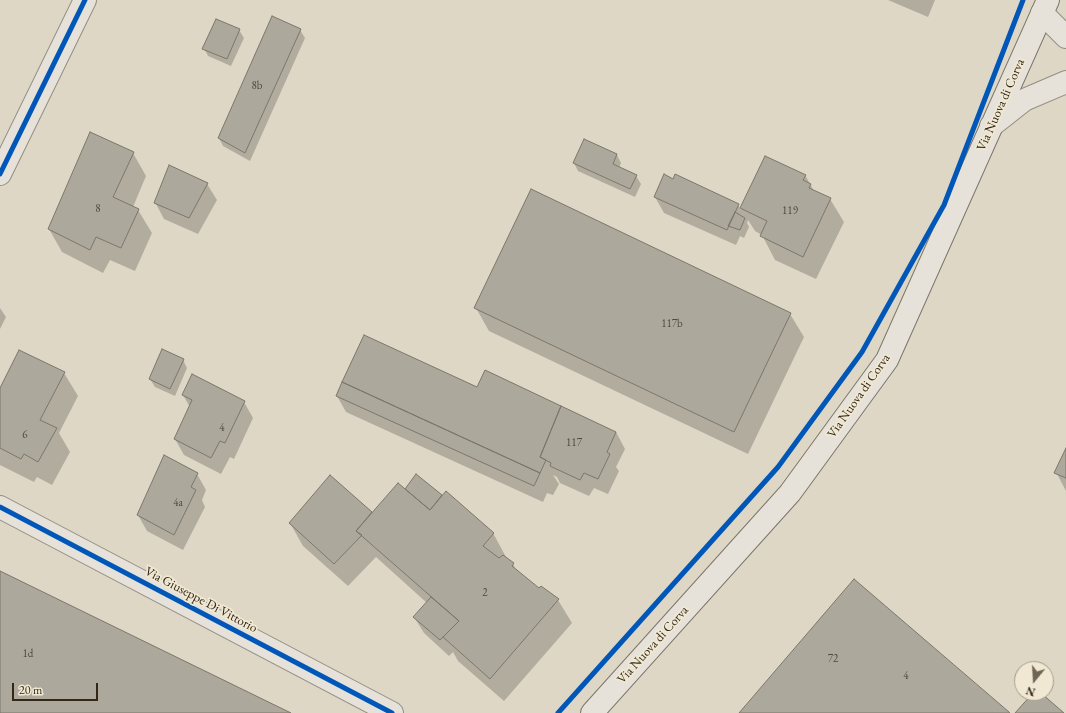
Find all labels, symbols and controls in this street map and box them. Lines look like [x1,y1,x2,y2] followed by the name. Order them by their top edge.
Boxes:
[974,57,1028,153] street label: Via Nuova di Corva
[252,79,262,93] house number: 8b
[95,202,101,216] house number: 8
[782,204,798,218] house number: 119
[661,317,683,331] house number: 117b
[824,351,894,441] street label: Via Nuova di Corva
[219,421,225,435] house number: 4
[22,428,28,442] house number: 6
[566,436,582,450] house number: 117
[173,496,183,510] house number: 4a
[142,564,260,636] street label: Via Giuseppe Di Vittorio
[482,586,488,600] house number: 2
[614,603,692,687] street label: Via Nuova di Corva
[23,647,33,661] house number: 1d
[828,652,838,666] house number: 72
[1014,661,1054,701] north arrow
[903,669,909,683] house number: 4
[14,675,100,701] scale bar
[19,682,42,698] text: 20 m
[1024,683,1037,699] text: N

